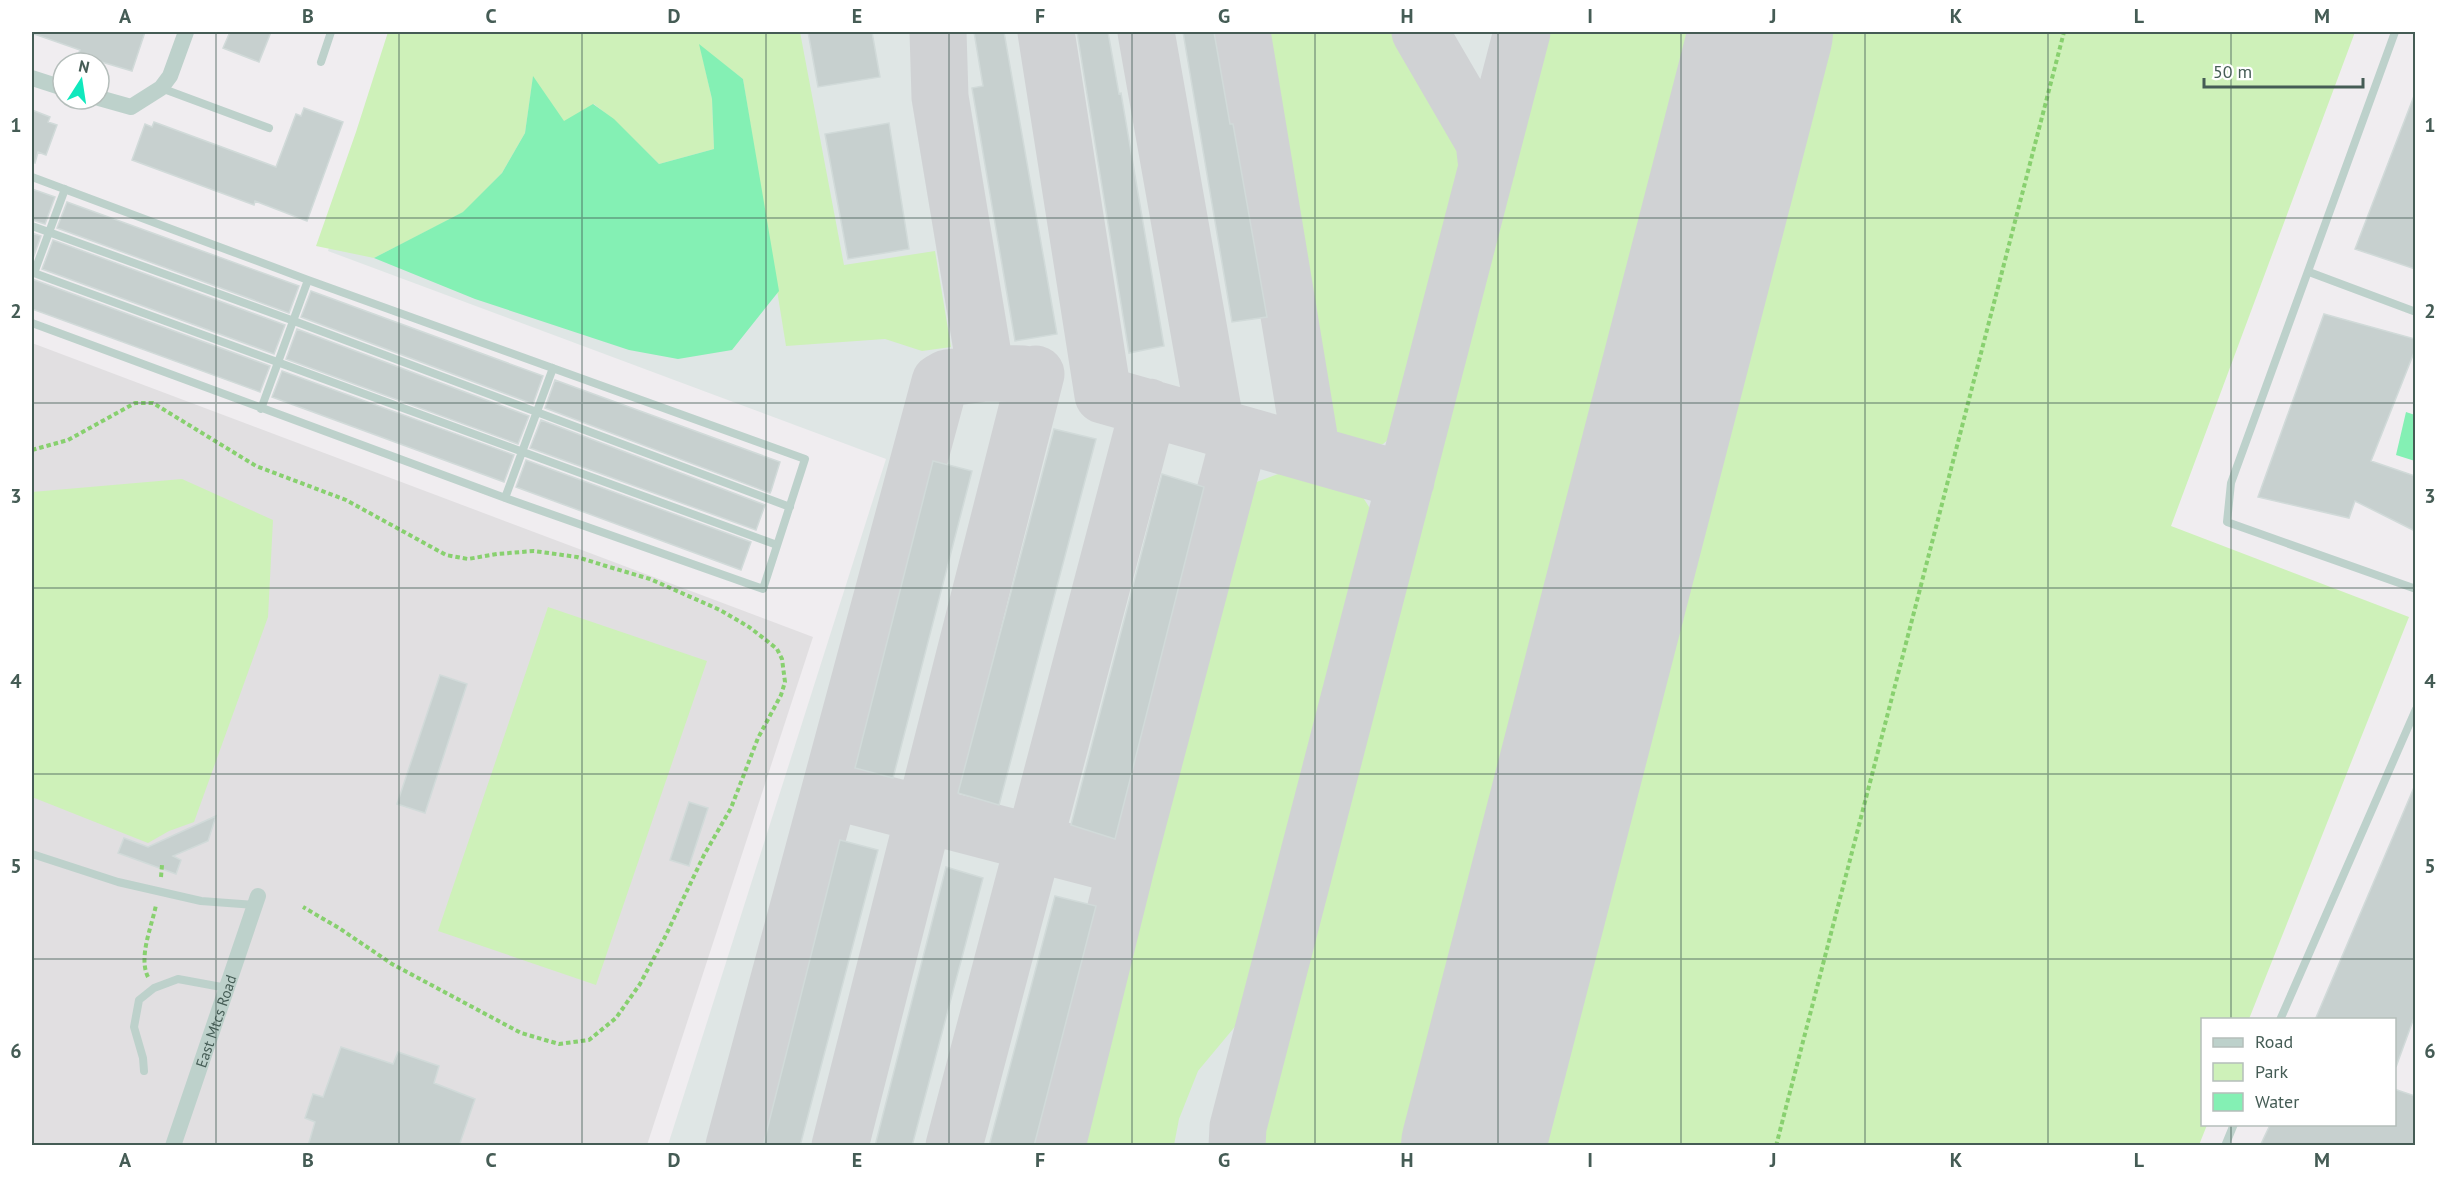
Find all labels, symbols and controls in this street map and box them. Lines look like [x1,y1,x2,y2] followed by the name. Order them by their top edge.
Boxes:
[119,3,132,29] text: A
[302,3,314,29] text: B
[485,3,497,29] text: C
[668,3,681,29] text: D
[852,3,862,29] text: E
[1035,3,1045,29] text: F
[1218,3,1230,29] text: G
[1400,3,1414,29] text: H
[1587,3,1593,29] text: I
[1769,3,1776,29] text: J
[1950,3,1963,29] text: K
[2134,3,2145,29] text: L
[2314,3,2330,29] text: M
[51,51,111,111] north arrow
[2204,51,2363,89] scale bar
[77,55,91,77] text: N
[2213,60,2252,83] text: 50 m
[10,112,22,138] text: 1
[2424,112,2436,138] text: 1
[10,298,22,324] text: 2
[2424,298,2436,324] text: 2
[10,483,22,509] text: 3
[2424,483,2436,509] text: 3
[10,668,22,694] text: 4
[2424,668,2436,694] text: 4
[10,853,22,879] text: 5
[2424,853,2436,879] text: 5
[191,972,240,1070] street label: East Mtcs Road
[2201,1018,2396,1126] legend
[2255,1030,2293,1053] text: Road
[10,1038,22,1064] text: 6
[2424,1038,2436,1064] text: 6
[2255,1060,2288,1083] text: Park
[2255,1090,2299,1113] text: Water
[119,1147,132,1173] text: A
[302,1147,314,1173] text: B
[485,1147,497,1173] text: C
[668,1147,681,1173] text: D
[852,1147,862,1173] text: E
[1035,1147,1045,1173] text: F
[1218,1147,1230,1173] text: G
[1400,1147,1414,1173] text: H
[1587,1147,1593,1173] text: I
[1769,1147,1776,1173] text: J
[1950,1147,1963,1173] text: K
[2134,1147,2145,1173] text: L
[2314,1147,2330,1173] text: M

